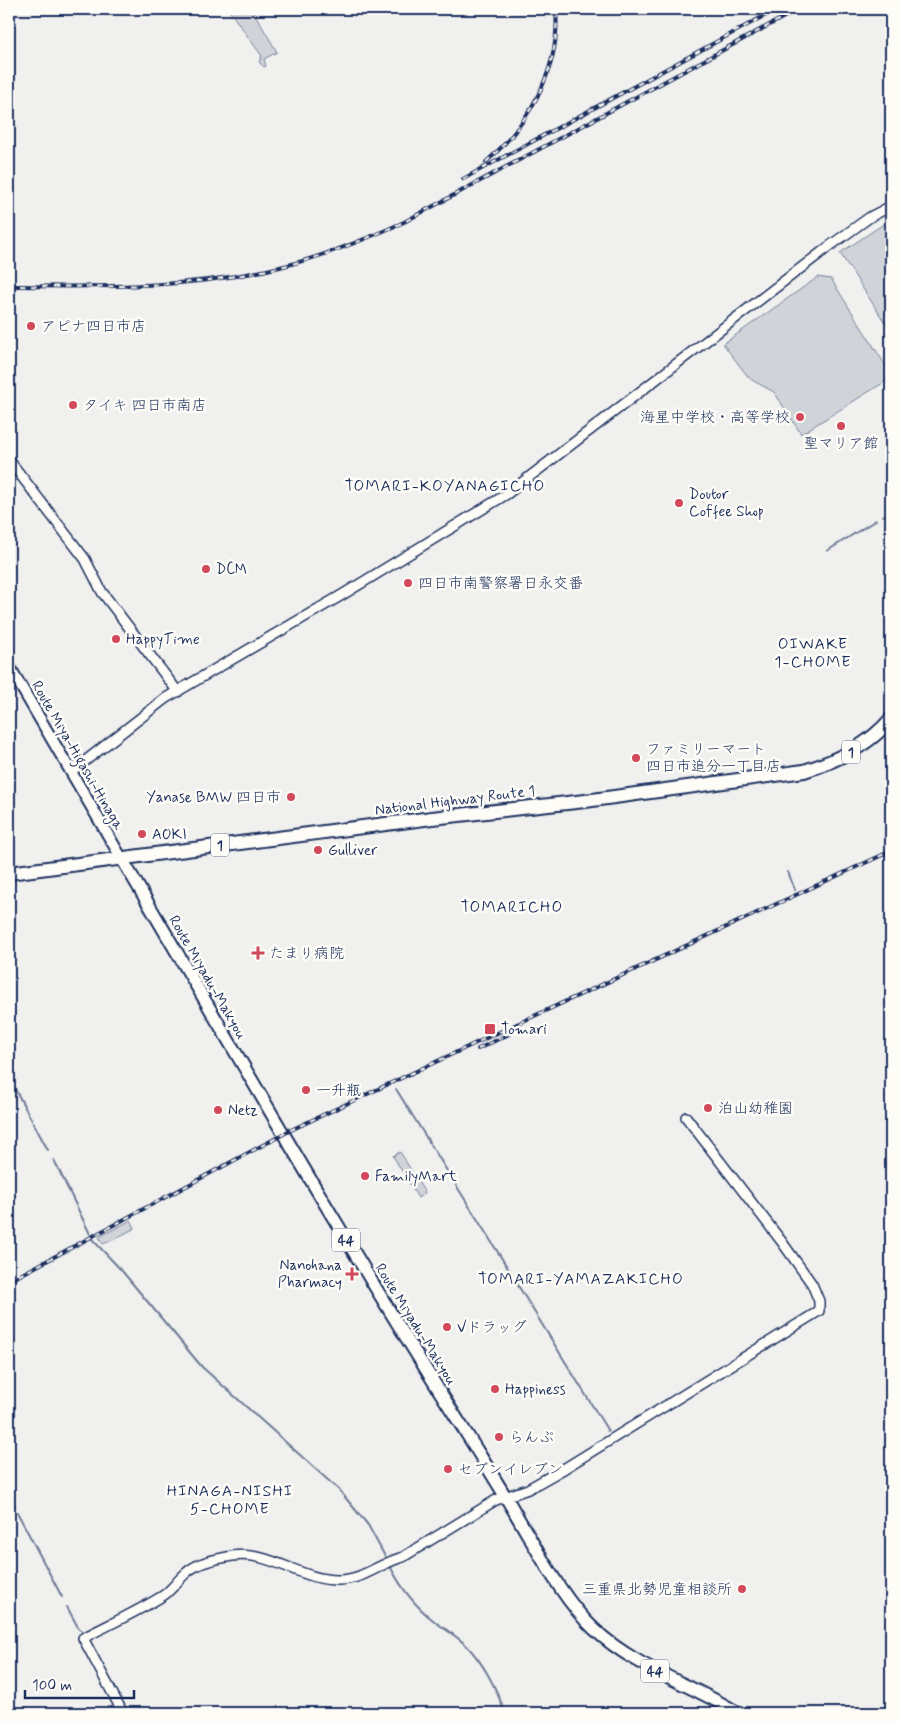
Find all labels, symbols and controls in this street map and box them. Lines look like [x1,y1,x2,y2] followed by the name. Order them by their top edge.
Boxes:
[41,317,146,337] place label: アピナ四日市店
[25,320,37,332] marker: アピナ四日市店
[83,396,206,416] place label: タイキ 四日市南店
[67,399,79,411] marker: タイキ 四日市南店
[640,408,790,428] place label: 海星中学校・高等学校
[794,411,806,423] marker: 海星中学校・高等学校
[835,420,847,432] marker: 聖マリア館
[803,434,879,454] place label: 聖マリア館
[345,476,545,497] district label: TOMARI-KOYANAGICHO
[689,485,764,522] place label: Doutor Coffee Shop
[673,497,685,509] marker: Doutor Coffee Shop
[216,560,247,580] place label: DCM
[200,563,212,575] marker: DCM
[418,574,583,594] place label: 四日市南警察署日永交番
[402,577,414,589] marker: 四日市南警察署日永交番
[126,630,200,650] place label: HappyTime
[110,633,122,645] marker: HappyTime
[774,634,852,673] district label: OIWAKE 1-CHOME
[25,677,129,835] street label: Route Miya-Higashi-Hinaga
[646,740,781,777] place label: ファミリーマート 四日市追分一丁目店
[842,740,860,764] road number: 1
[630,752,642,764] marker: ファミリーマート 四日市追分一丁目店
[374,781,536,821] street label: National Highway Route 1
[146,788,281,808] place label: Yanase BMW 四日市
[285,791,297,803] marker: Yanase BMW 四日市
[152,825,187,845] place label: AOKI
[136,828,148,840] marker: AOKI
[211,834,229,856] road number: 1
[328,841,378,861] place label: Gulliver
[312,844,324,856] marker: Gulliver
[461,897,563,918] district label: TOMARICHO
[163,912,251,1043] street label: Route Miyadu-Makyou
[269,944,344,964] place label: たまり病院
[251,946,265,960] marker: たまり病院
[501,1020,547,1040] place label: Tomari
[483,1022,497,1036] marker: Tomari
[316,1081,361,1101] place label: 一升瓶
[300,1084,312,1096] marker: 一升瓶
[718,1099,793,1119] place label: 泊山幼稚園
[228,1101,258,1121] place label: Netz
[702,1102,714,1114] marker: 泊山幼稚園
[212,1104,224,1116] marker: Netz
[375,1167,457,1187] place label: FamilyMart
[359,1170,371,1182] marker: FamilyMart
[332,1228,360,1252] road number: 44
[278,1256,342,1293] place label: Nanohana Pharmacy
[370,1260,461,1389] street label: Route Miyadu-Makyou
[346,1268,358,1280] marker: Nanohana Pharmacy
[478,1269,684,1290] district label: TOMARI-YAMAZAKICHO
[457,1318,527,1338] place label: Vドラッグ
[441,1321,453,1333] marker: Vドラッグ
[505,1380,566,1400] place label: Happiness
[489,1383,501,1395] marker: Happiness
[509,1428,554,1448] place label: らんぷ
[493,1431,505,1443] marker: らんぷ
[458,1460,563,1480] place label: セブンイレブン
[442,1463,454,1475] marker: セブンイレブン
[167,1481,293,1520] district label: HINAGA-NISHI 5-CHOME
[582,1580,732,1600] place label: 三重県北勢児童相談所
[736,1583,748,1595] marker: 三重県北勢児童相談所
[641,1660,669,1682] road number: 44
[25,1667,134,1699] scale bar
[32,1676,72,1696] text: 100 m

